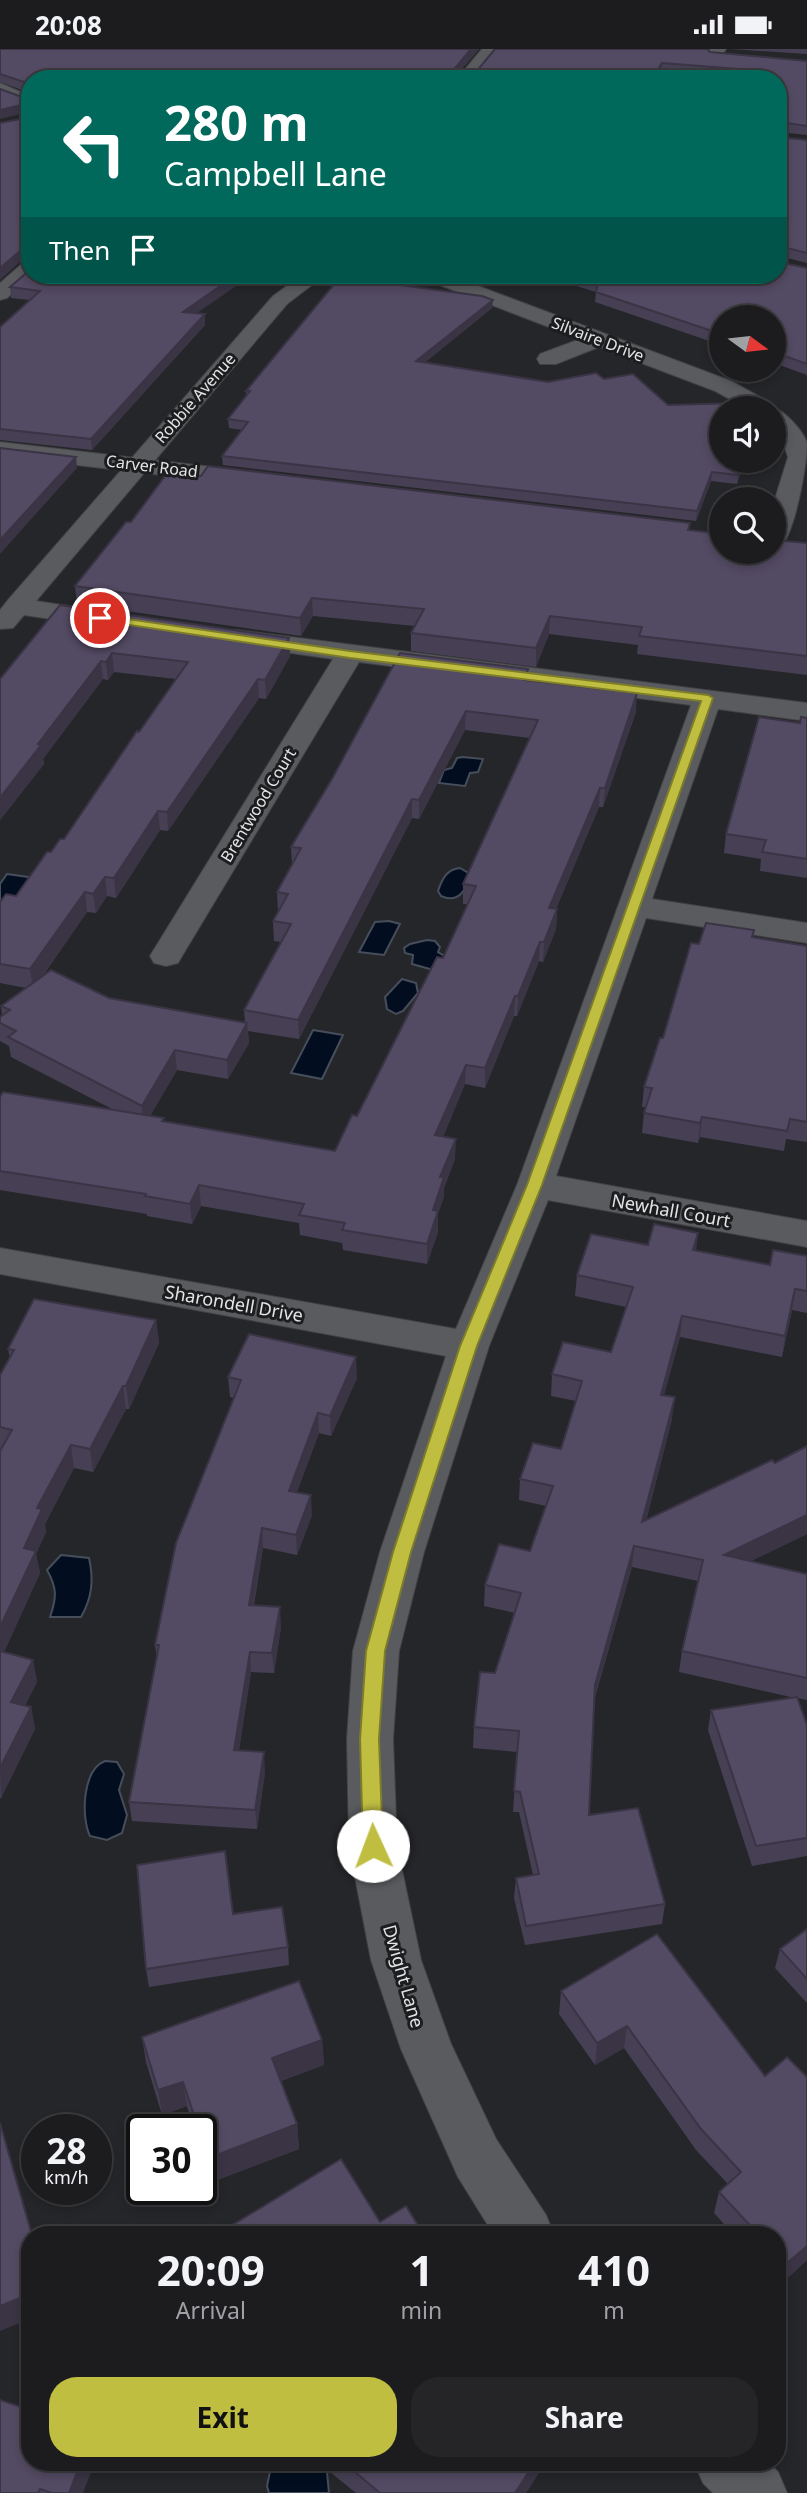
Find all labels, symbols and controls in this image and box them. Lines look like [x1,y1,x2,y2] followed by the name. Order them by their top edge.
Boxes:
[35,7,102,43] text: 20:08
[164,89,309,155] text: 280 m
[49,98,140,189] icon: left
[164,152,387,195] text: Campbell Lane
[124,231,162,269] icon: arrive
[49,232,110,268] text: Then
[709,305,786,381] north arrow
[709,305,786,564] map controls
[549,311,647,367] street label: Silvaire Drive
[150,348,240,448] street label: Robbie Avenue
[709,396,786,473] button: sound
[105,449,199,483] street label: Carver Road
[709,487,786,564] button: search
[70,588,130,648] pin
[81,599,119,637] icon: arrive
[215,744,301,866] street label: Brentwood Court
[610,1188,733,1232] street label: Newhall Court
[163,1279,305,1327] street label: Sharondell Drive
[336,1809,410,1883] position arrow
[378,1922,430,2030] street label: Dwight Lane
[126,2114,217,2205] speed limit sign: 30
[46,2127,87,2174] text: 28
[44,2165,89,2189] text: km/h
[157,2241,265,2298] text: 20:09
[409,2241,433,2298] text: 1
[578,2241,650,2298] text: 410
[176,2294,246,2326] text: Arrival
[401,2294,442,2326] text: min
[603,2294,625,2326] text: m
[49,2377,397,2457] button: Exit
[411,2377,758,2457] button: Share

